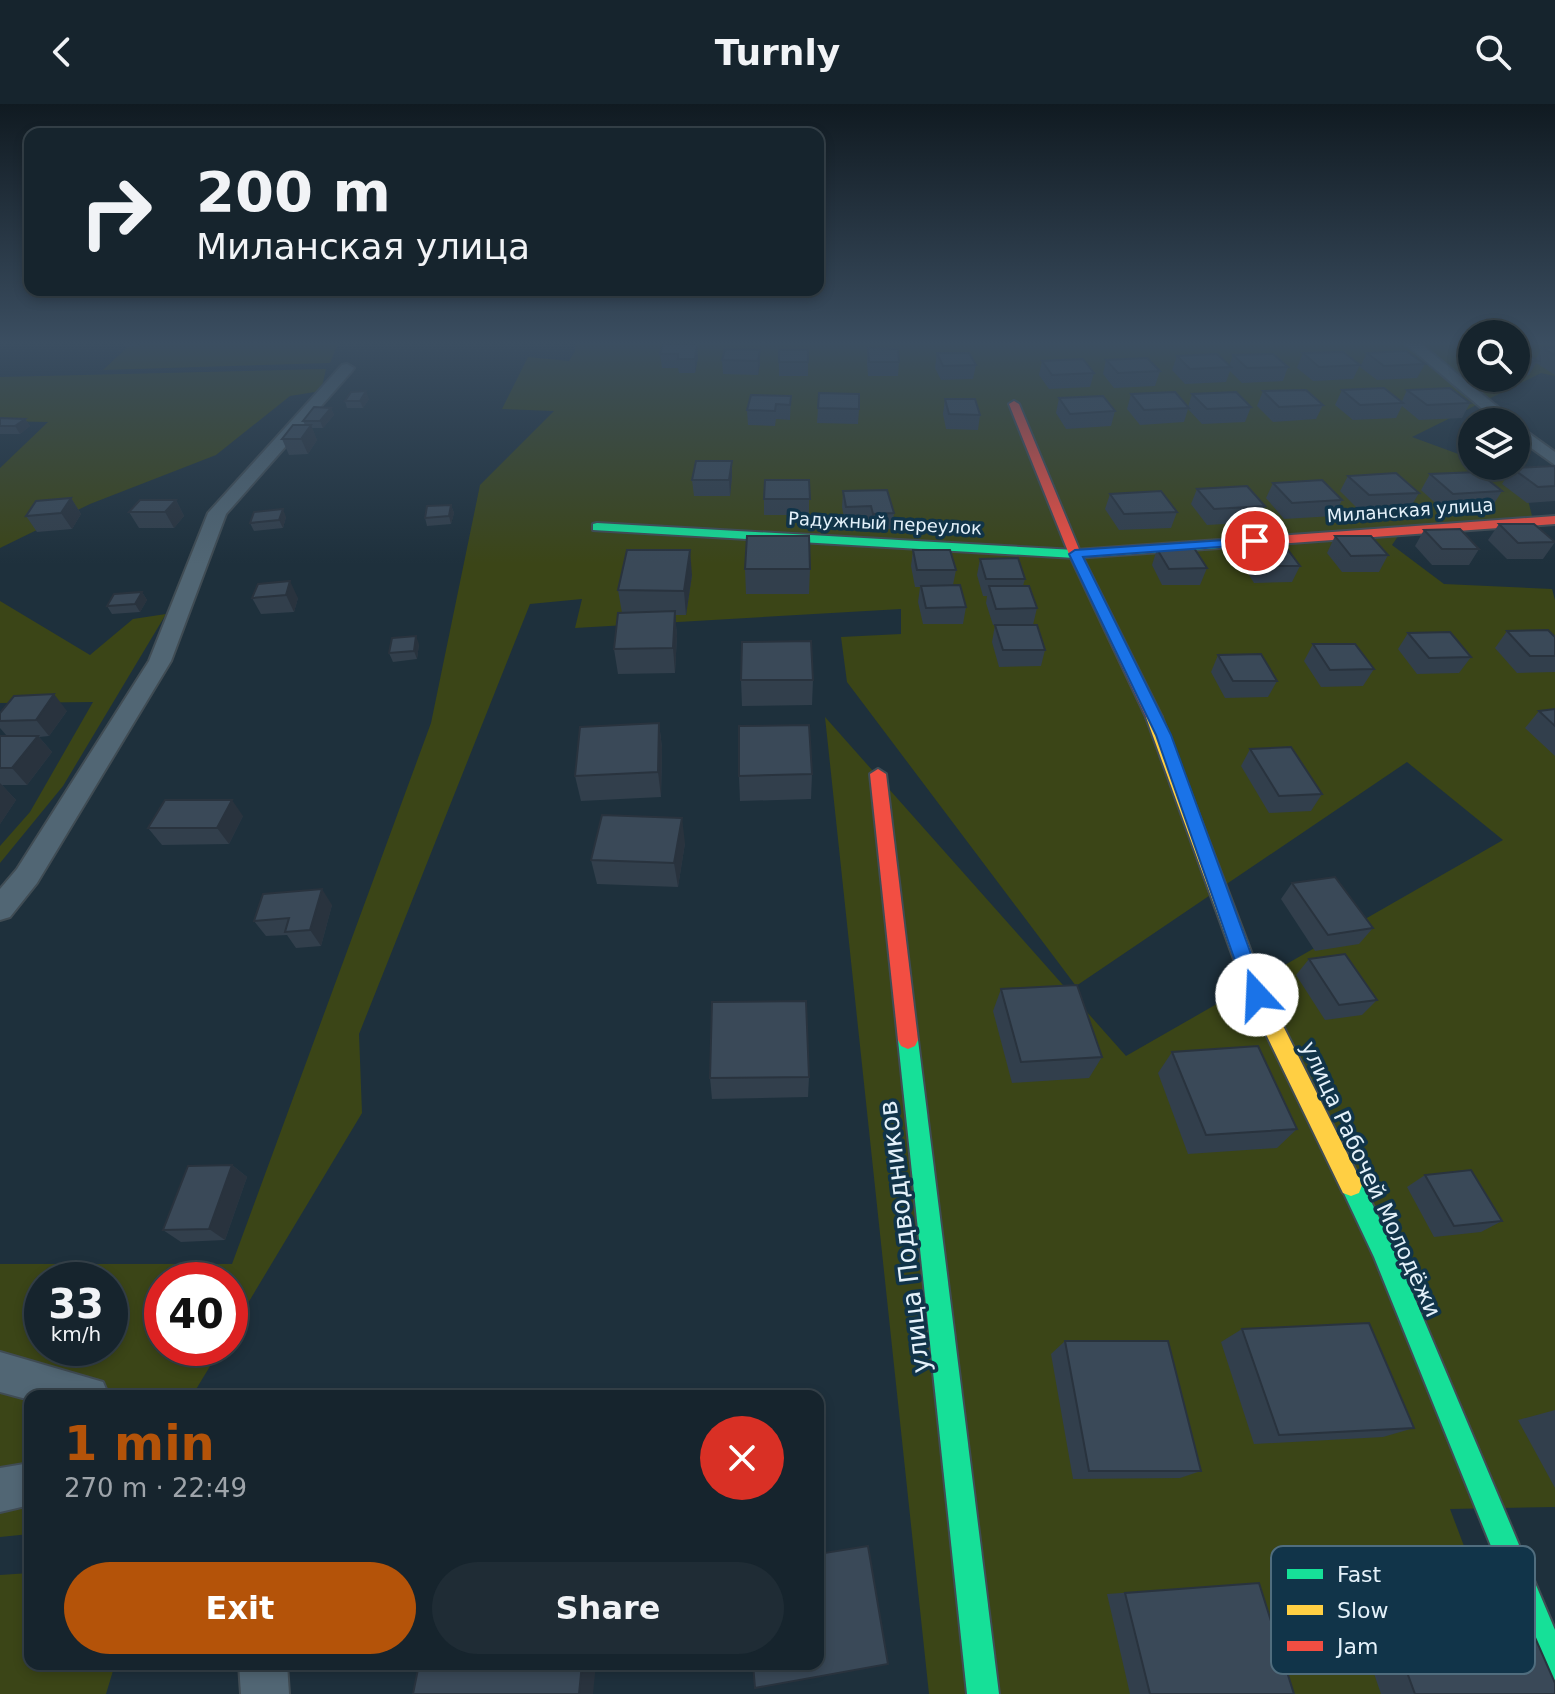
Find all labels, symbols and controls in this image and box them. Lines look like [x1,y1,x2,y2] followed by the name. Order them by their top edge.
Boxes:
[40,30,84,74] icon: back
[1471,30,1515,74] icon: search
[715,32,840,73] text: Turnly
[196,159,391,224] text: 200 m
[64,160,168,264] icon: right
[196,226,530,267] text: Миланская улица
[1458,320,1530,480] map controls
[1458,320,1530,392] button: search
[1458,408,1530,480] button: layers
[1326,494,1494,526] street label: Миланская улица
[788,507,983,539] street label: Радужный переулок
[1221,507,1289,575] pin
[1233,519,1277,563] icon: arrive
[1215,953,1299,1037] position arrow
[1296,1037,1446,1321] street label: улица Рабочей Молодёжи
[872,1099,936,1375] street label: улица Подводников
[144,1262,248,1366] speed limit sign: 40
[48,1281,104,1327] text: 33
[51,1322,101,1346] text: km/h
[64,1415,215,1471] text: 1 min
[700,1416,784,1500] button: close
[64,1473,247,1503] text: 270 m · 22:49
[1271,1546,1535,1674] legend
[64,1562,416,1654] button: Exit
[432,1562,784,1654] button: Share
[1337,1562,1382,1587] text: Fast
[1337,1598,1389,1623] text: Slow
[1335,1634,1378,1659] text: Jam

